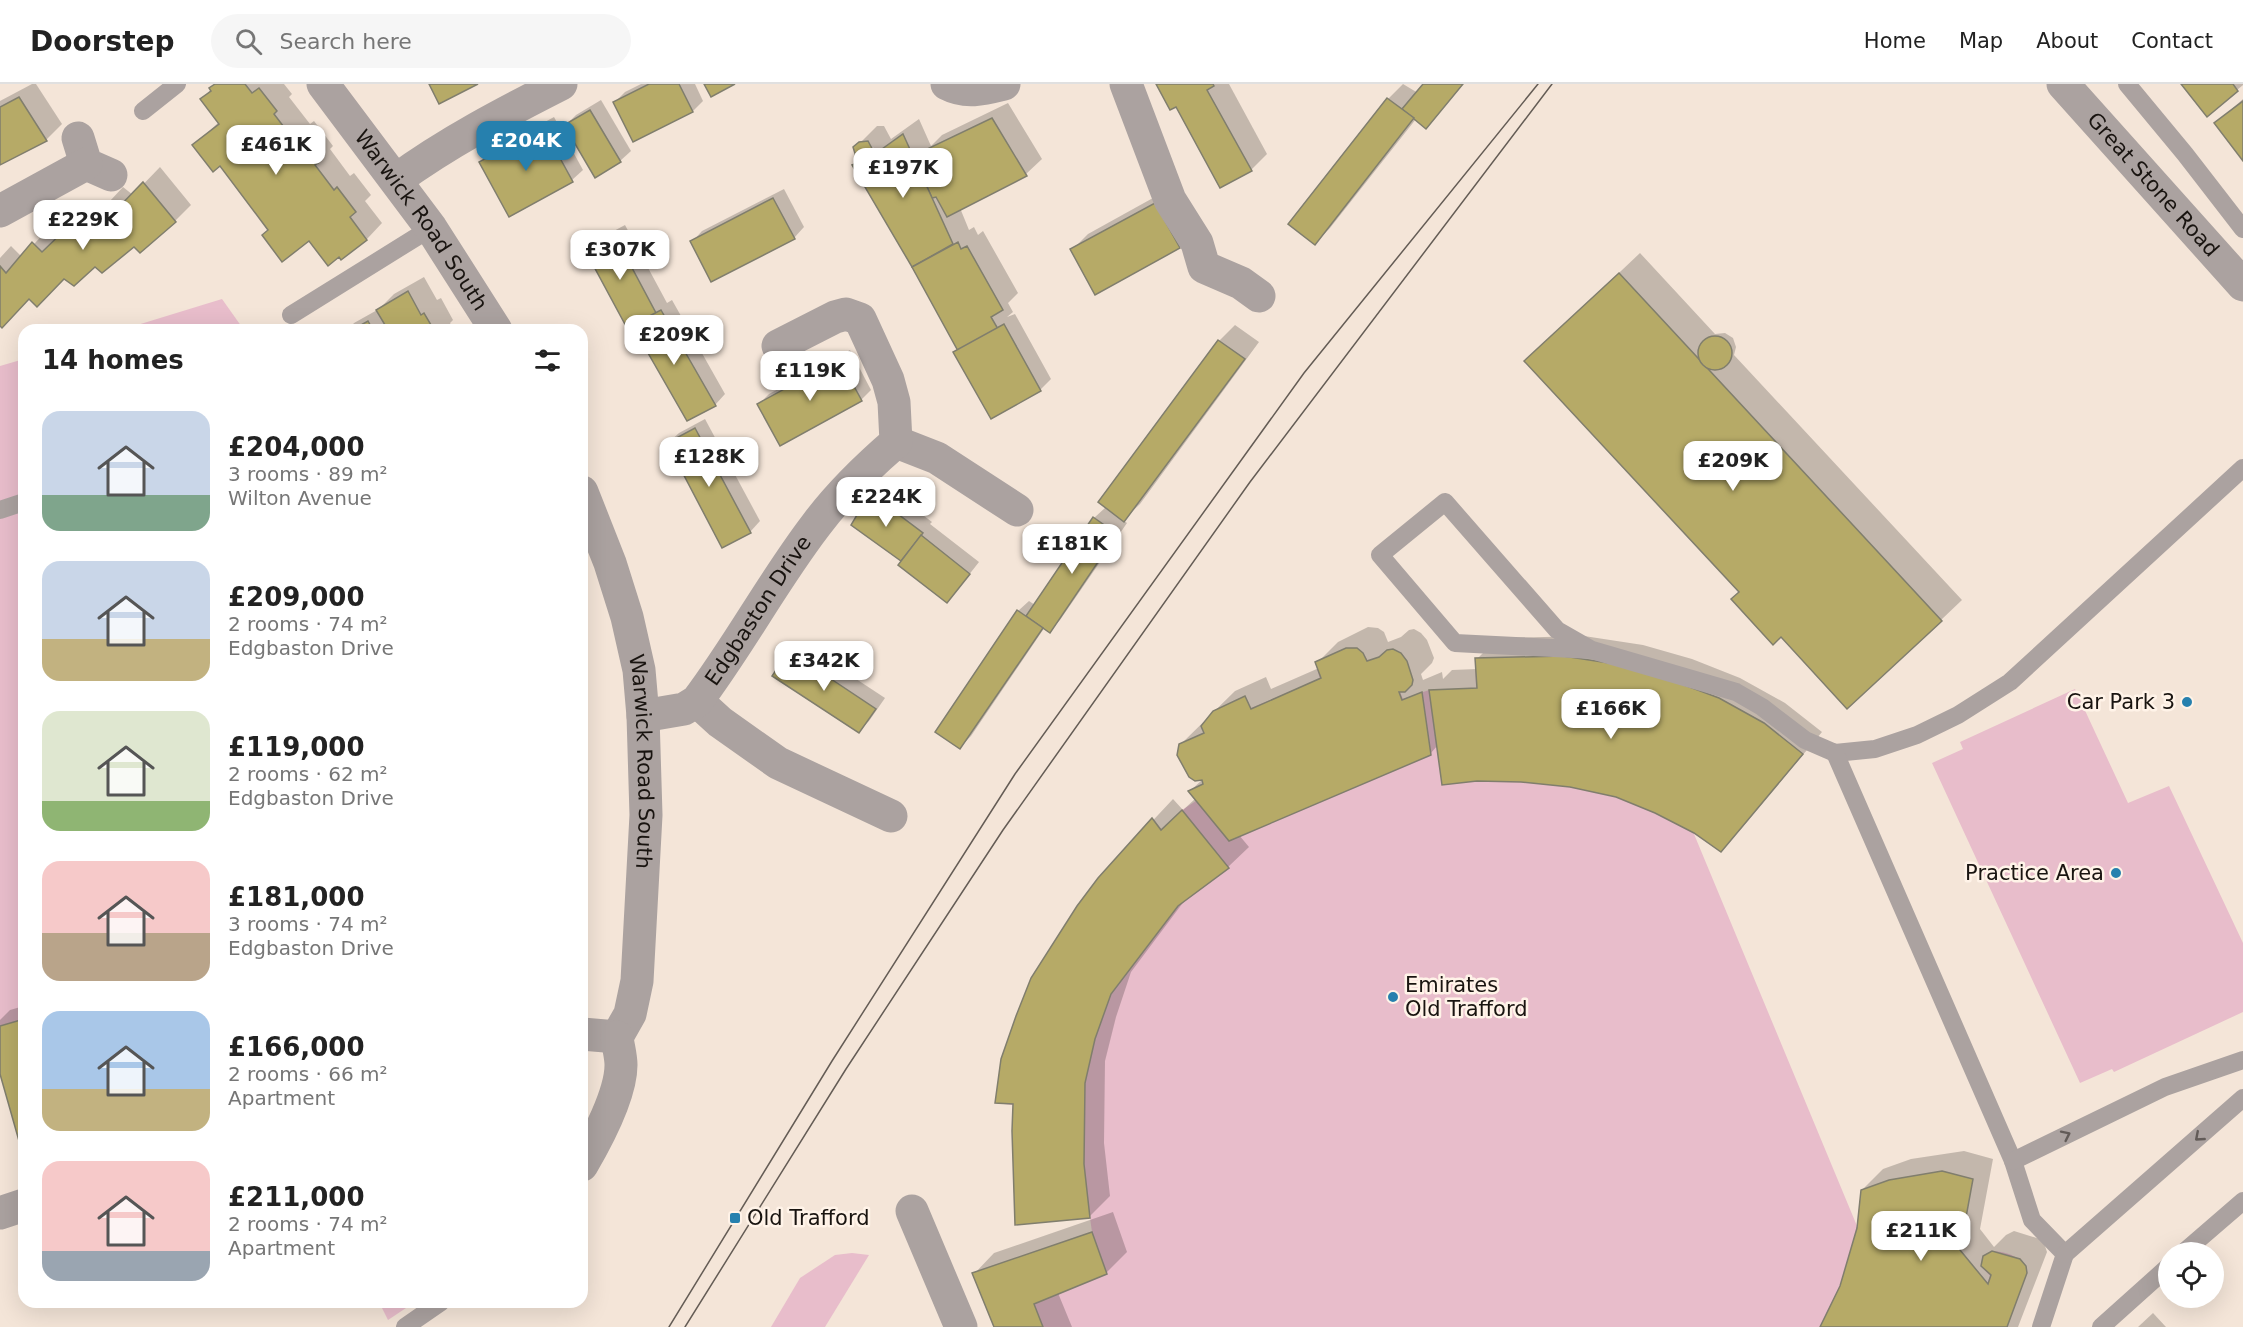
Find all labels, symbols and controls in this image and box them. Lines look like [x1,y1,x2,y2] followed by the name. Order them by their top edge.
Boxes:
[211,14,631,68] search box
[30,25,175,58] text: Doorstep
[232,25,265,58] icon: search
[280,29,412,54] text: Search here
[1864,29,1926,53] text: Home
[1959,29,2003,53] text: Map
[2036,29,2098,53] text: About
[2131,29,2213,53] text: Contact
[2082,108,2224,262] street label: Great Stone Road
[484,121,568,172] pin: £204K
[234,125,318,176] pin: £461K
[350,125,492,315] street label: Warwick Road South
[490,128,562,152] text: £204K
[240,132,312,156] text: £461K
[861,148,945,199] pin: £197K
[867,155,939,179] text: £197K
[41,200,125,251] pin: £229K
[47,207,119,231] text: £229K
[578,230,662,281] pin: £307K
[584,237,656,261] text: £307K
[632,315,716,366] pin: £209K
[638,322,710,346] text: £209K
[531,344,564,377] icon: filters
[42,345,184,375] text: 14 homes
[768,351,852,402] pin: £119K
[774,358,846,382] text: £119K
[228,432,365,462] text: £204,000
[90,435,162,507] icon: home
[667,437,751,488] pin: £128K
[1691,441,1775,492] pin: £209K
[673,444,745,468] text: £128K
[1697,448,1769,472] text: £209K
[228,462,388,486] text: 3 rooms · 89 m²
[844,477,928,528] pin: £224K
[850,484,922,508] text: £224K
[228,486,372,510] text: Wilton Avenue
[1030,524,1114,575] pin: £181K
[700,531,816,690] street label: Edgbaston Drive
[1036,531,1108,555] text: £181K
[228,582,365,612] text: £209,000
[90,585,162,657] icon: home
[228,612,388,636] text: 2 rooms · 74 m²
[228,636,394,660] text: Edgbaston Drive
[782,641,866,692] pin: £342K
[788,648,860,672] text: £342K
[624,652,658,870] street label: Warwick Road South
[1569,689,1653,740] pin: £166K
[2067,690,2175,714] place label: Car Park 3
[2180,695,2194,709] marker: Car Park 3
[1575,696,1647,720] text: £166K
[228,732,365,762] text: £119,000
[90,735,162,807] icon: home
[228,762,388,786] text: 2 rooms · 62 m²
[228,786,394,810] text: Edgbaston Drive
[1965,861,2104,885] place label: Practice Area
[2109,866,2123,880] marker: Practice Area
[228,882,365,912] text: £181,000
[90,885,162,957] icon: home
[228,912,388,936] text: 3 rooms · 74 m²
[228,936,394,960] text: Edgbaston Drive
[1405,973,1528,1021] place label: Emirates Old Trafford
[1386,990,1400,1004] marker: Emirates Old Trafford
[228,1032,365,1062] text: £166,000
[90,1035,162,1107] icon: home
[228,1062,388,1086] text: 2 rooms · 66 m²
[228,1086,335,1110] text: Apartment
[2195,1130,2206,1141] one-way arrow
[2059,1131,2070,1143] one-way arrow
[228,1182,365,1212] text: £211,000
[90,1185,162,1257] icon: home
[747,1206,870,1230] place label: Old Trafford
[728,1211,742,1225] marker: Old Trafford
[1879,1211,1963,1262] pin: £211K
[228,1212,388,1236] text: 2 rooms · 74 m²
[1885,1218,1957,1242] text: £211K
[228,1236,335,1260] text: Apartment
[2158,1242,2224,1308] map controls
[2158,1242,2224,1308] button: locate

